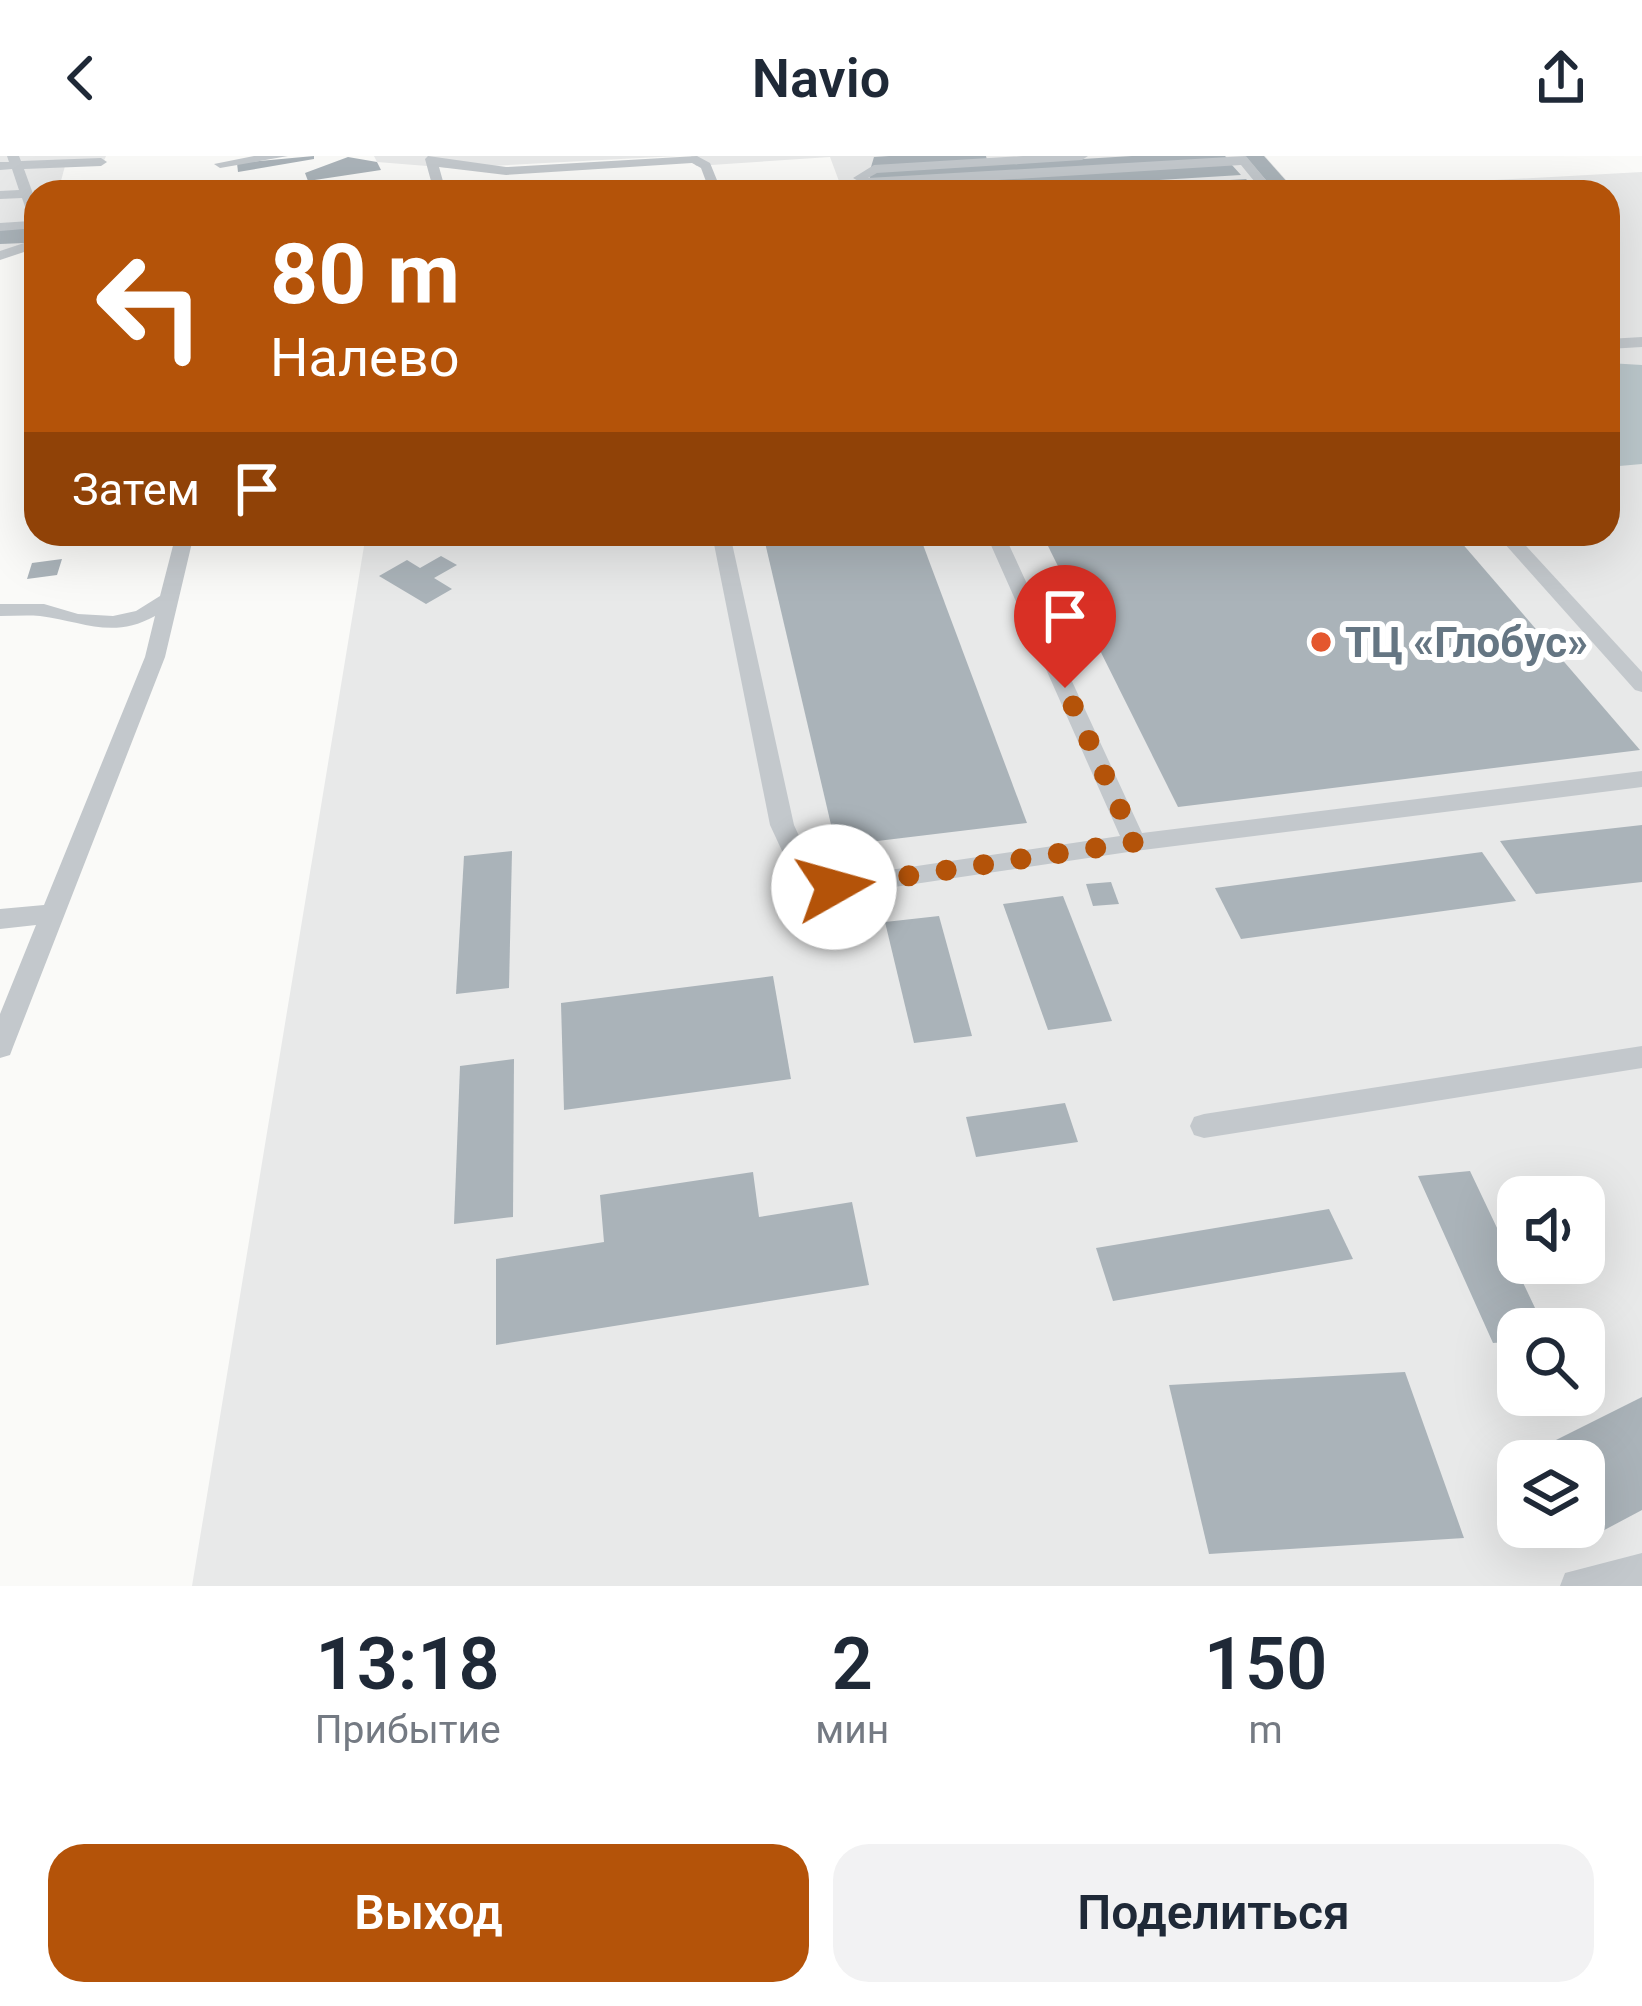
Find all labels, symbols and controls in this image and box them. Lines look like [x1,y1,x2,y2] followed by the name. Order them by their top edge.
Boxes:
[48,45,114,111] icon: back
[1528,45,1594,111] icon: share
[752,47,890,110] text: Navio
[270,225,460,324] text: 80 m
[72,228,228,384] icon: left
[270,326,459,389] text: Налево
[224,456,290,522] icon: arrive
[72,463,200,516] text: Затем
[1014,565,1116,688] pin
[1032,583,1098,649] icon: arrive
[1345,618,1588,667] place label: ТЦ «Глобус»
[1308,629,1334,655] marker: ТЦ «Глобус»
[771,824,897,950] position arrow
[1497,1176,1605,1548] map controls
[1497,1176,1605,1284] button: sound
[1497,1308,1605,1416] button: search
[1497,1440,1605,1548] button: layers
[316,1622,500,1707] text: 13:18
[832,1622,873,1707] text: 2
[1204,1622,1327,1707] text: 150
[315,1707,501,1753] text: Прибытие
[815,1707,889,1753] text: мин
[1249,1707,1283,1753] text: m
[48,1844,809,1982] button: Выход
[833,1844,1594,1982] button: Поделиться

